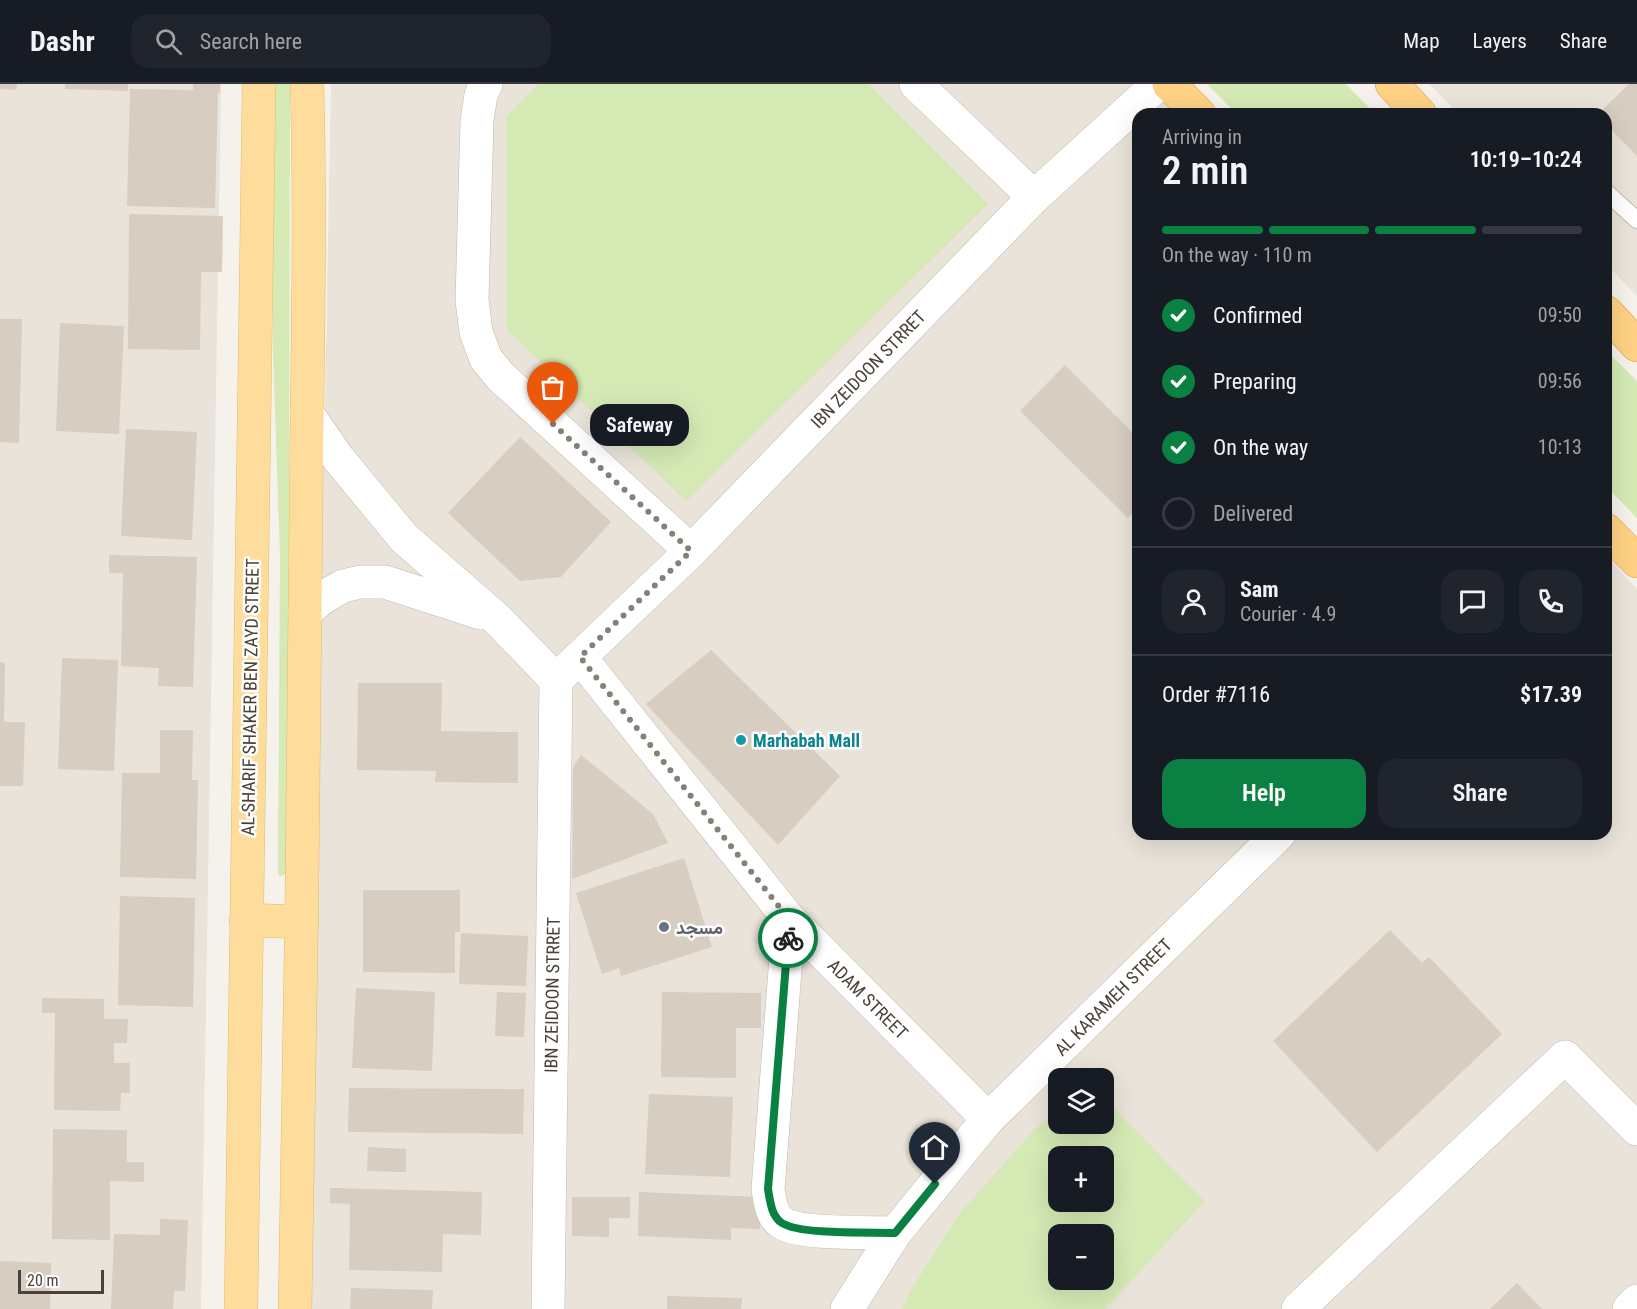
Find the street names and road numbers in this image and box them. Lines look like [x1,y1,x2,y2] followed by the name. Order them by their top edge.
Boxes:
[806,306,930,432] street label: IBN ZEIDOON STRRET
[237,558,263,836] street label: AL-SHARIF SHAKER BEN ZAYD STREET
[540,917,564,1073] street label: IBN ZEIDOON STRRET
[1050,934,1176,1060] street label: AL KARAMEH STREET
[824,955,912,1043] street label: ADAM STREET

